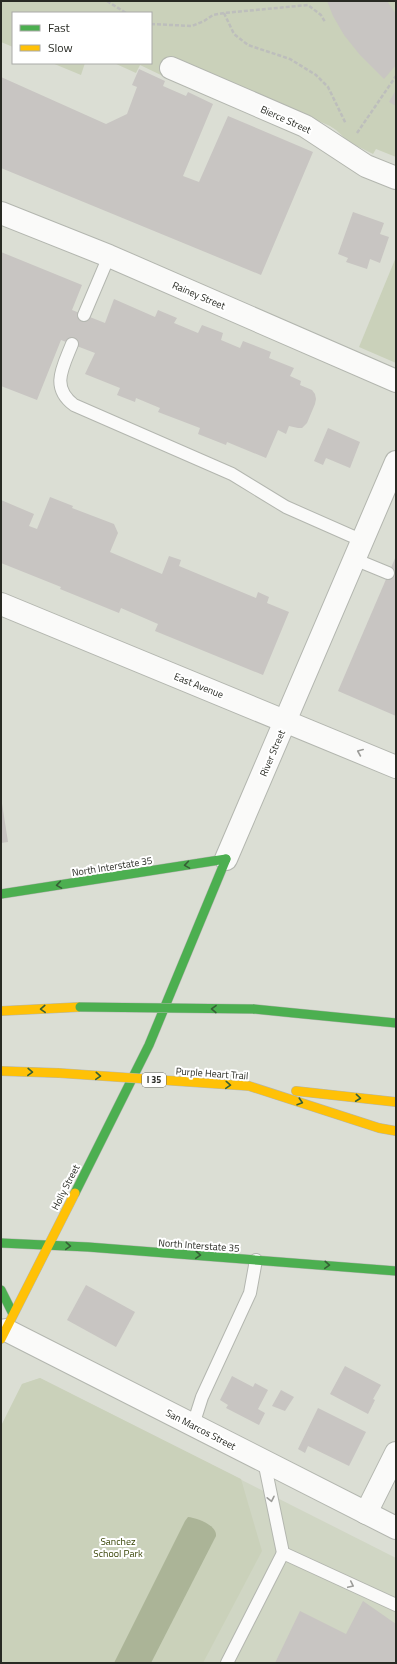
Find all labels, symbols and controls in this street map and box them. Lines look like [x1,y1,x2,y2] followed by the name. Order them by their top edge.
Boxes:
[12,12,152,64] legend
[48,18,71,37] text: Fast
[48,38,73,57] text: Slow
[258,102,314,138] street label: Bierce Street
[170,278,228,314] street label: Rainey Street
[172,669,226,702] street label: East Avenue
[256,727,289,779] street label: River Street
[357,749,365,757] one-way arrow
[71,853,154,880] street label: North Interstate 35
[184,860,190,869] one-way arrow
[56,880,62,889] one-way arrow
[40,1004,46,1013] one-way arrow
[211,1005,217,1013] one-way arrow
[175,1063,249,1084] street label: Purple Heart Trail
[27,1068,33,1076] one-way arrow
[95,1071,101,1080] one-way arrow
[142,1073,166,1087] road number: I 35
[225,1080,231,1089] one-way arrow
[355,1093,361,1102] one-way arrow
[296,1098,303,1106] one-way arrow
[48,1161,84,1213] street label: Holly Street
[158,1235,241,1256] street label: North Interstate 35
[65,1241,71,1250] one-way arrow
[195,1251,201,1260] one-way arrow
[324,1261,330,1270] one-way arrow
[163,1405,239,1454] street label: San Marcos Street
[267,1496,275,1502] one-way arrow
[93,1534,143,1561] park label: Sanchez School Park
[347,1580,354,1588] one-way arrow

